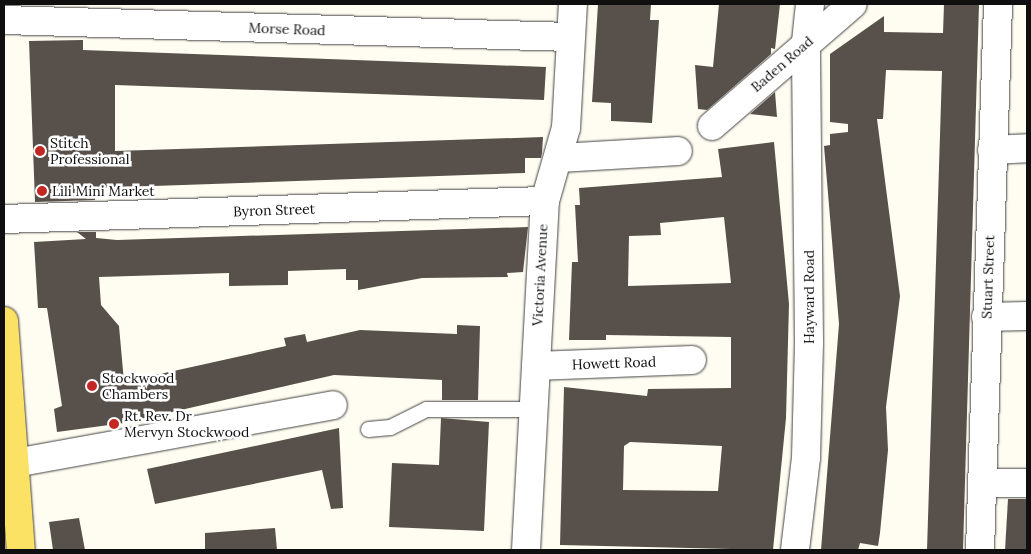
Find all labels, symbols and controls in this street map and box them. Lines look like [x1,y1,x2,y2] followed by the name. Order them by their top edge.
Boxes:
[248,19,326,39] street label: Morse Road
[748,33,816,95] street label: Baden Road
[50,135,129,168] place label: Stitch Professional
[34,145,46,157] marker: Stitch Professional
[52,183,155,199] place label: Lili Mini Market
[36,185,48,197] marker: Lili Mini Market
[233,200,315,220] street label: Byron Street
[529,223,551,327] street label: Victoria Avenue
[978,235,998,319] street label: Stuart Street
[801,250,817,344] street label: Hayward Road
[572,353,656,373] street label: Howett Road
[102,370,174,402] place label: Stockwood Chambers
[86,380,98,392] marker: Stockwood Chambers
[124,408,249,441] place label: Rt. Rev. Dr Mervyn Stockwood
[108,418,120,430] marker: Rt. Rev. Dr Mervyn Stockwood

